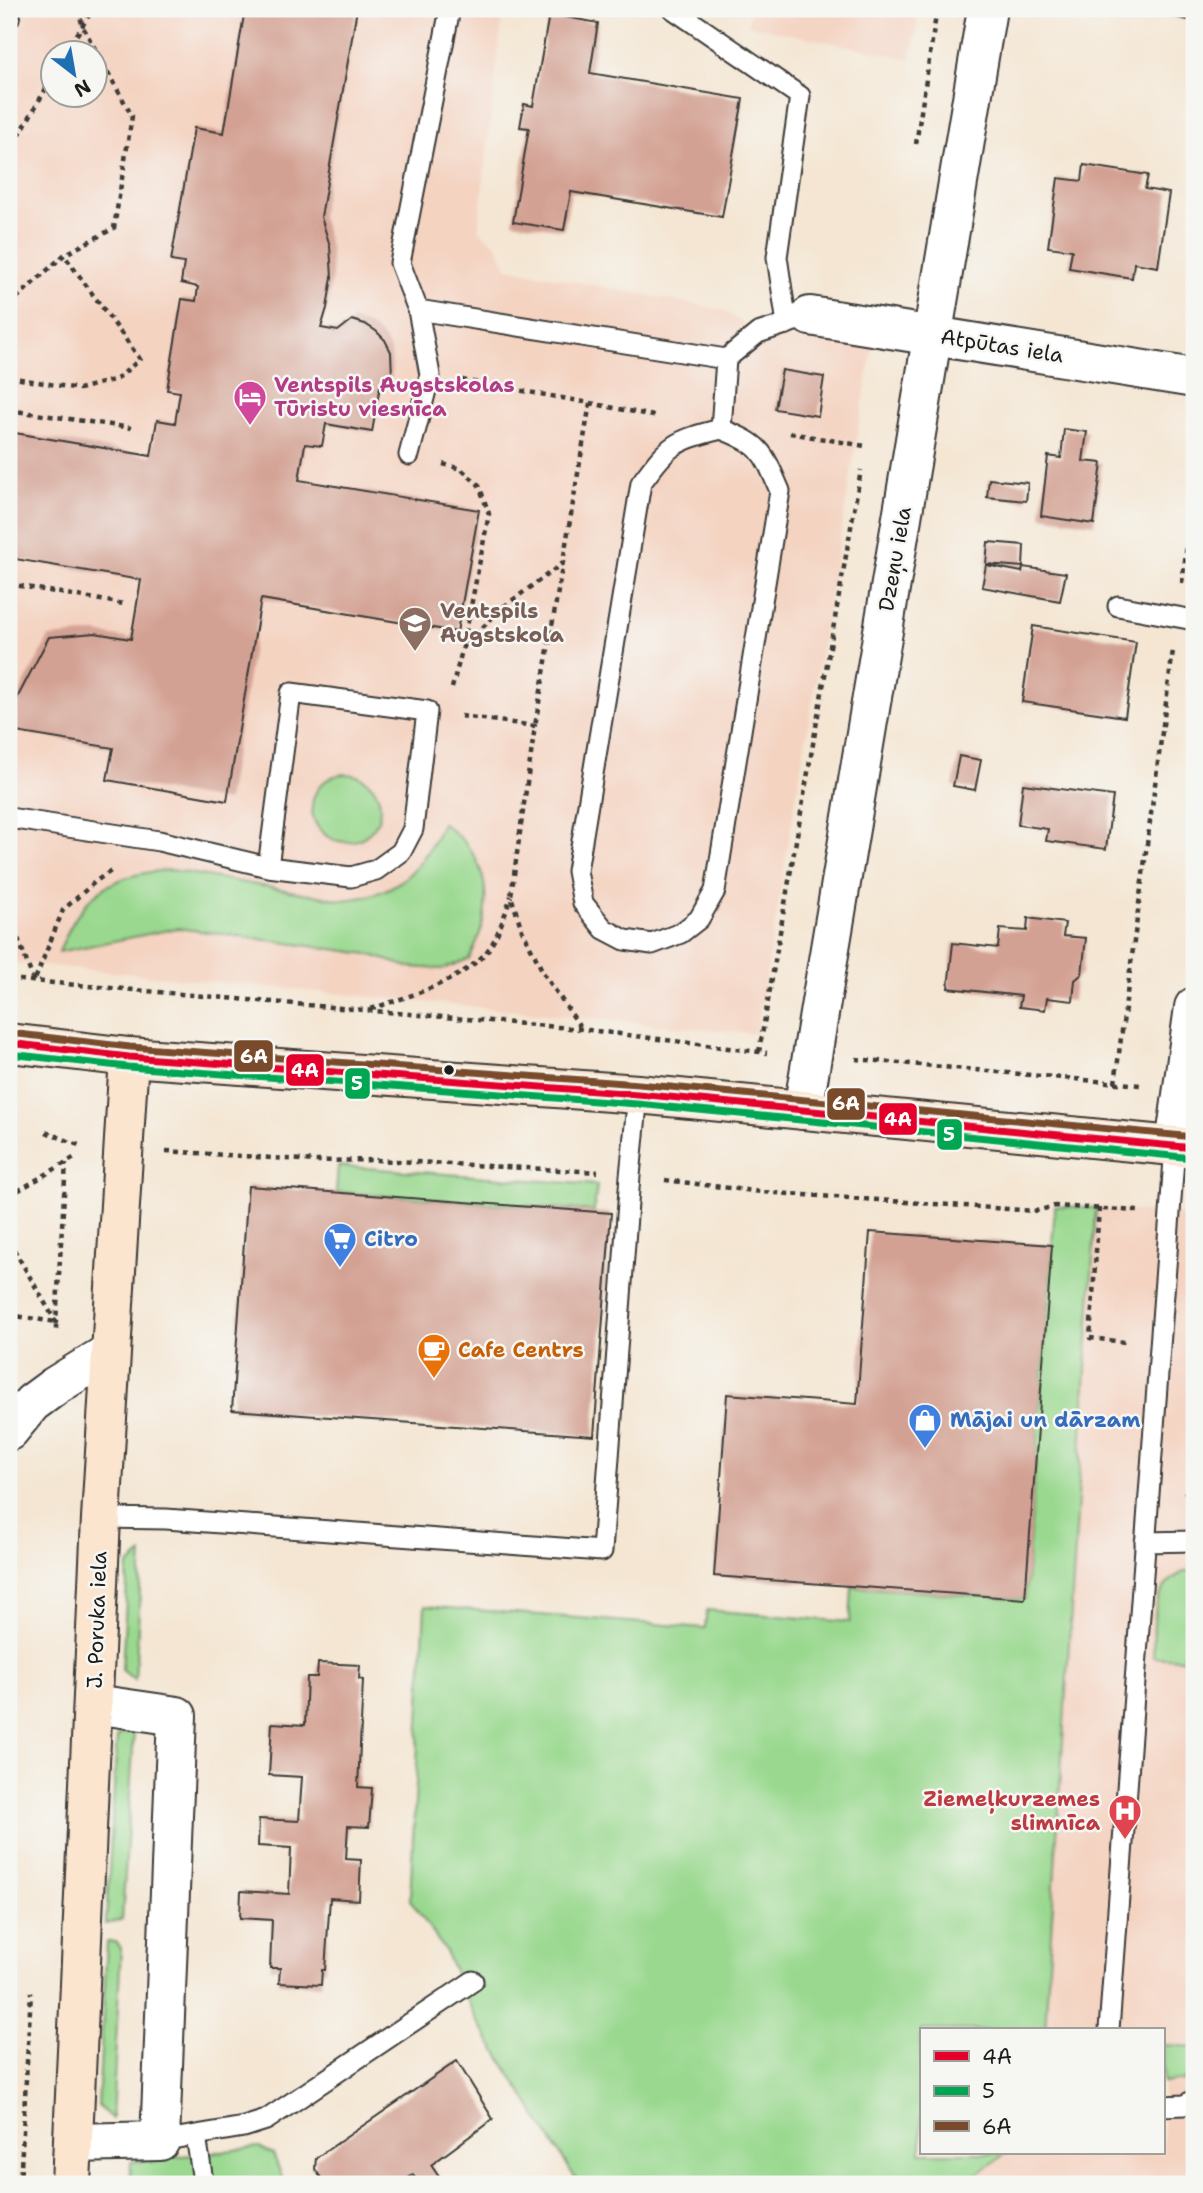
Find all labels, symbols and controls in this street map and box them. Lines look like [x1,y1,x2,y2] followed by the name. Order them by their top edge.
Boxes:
[38,38,108,108] north arrow
[70,74,95,103] text: N
[939,322,1065,370] street label: Atpūtas iela
[274,371,515,423] place label: Ventspils Augstskolas Tūristu viesnīca
[231,378,269,427] hotel icon: Ventspils Augstskolas Tūristu viesnīca
[872,504,919,614] street label: Dzeņu iela
[440,597,564,649] place label: Ventspils Augstskola
[396,604,434,653] school or university icon: Ventspils Augstskola
[233,1039,274,1073] line badge: 6A
[240,1044,268,1069] text: 6A
[285,1053,325,1087] line badge: 4A
[291,1058,319,1083] text: 4A
[442,1063,456,1077] unlabelled marker
[344,1067,371,1100] line badge: 5
[351,1071,363,1096] text: 5
[826,1087,866,1121] line badge: 6A
[832,1091,860,1116] text: 6A
[878,1102,918,1136] line badge: 4A
[884,1107,912,1132] text: 4A
[936,1118,963,1151] line badge: 5
[943,1122,955,1147] text: 5
[321,1220,359,1269] supermarket icon: Citro
[364,1225,418,1253] place label: Citro
[415,1331,453,1380] cafe icon: Cafe Centrs
[458,1336,584,1364] place label: Cafe Centrs
[906,1401,944,1450] shop icon: Mājai un dārzam
[950,1406,1140,1434] place label: Mājai un dārzam
[81,1551,113,1689] street label: J. Poruka iela
[923,1785,1101,1837] place label: Ziemeļkurzemes slimnīca
[1106,1792,1144,1841] hospital icon: Ziemeļkurzemes slimnīca
[920,2028,1164,2154] legend
[982,2043,1012,2071] text: 4A
[982,2077,995,2105] text: 5
[982,2113,1012,2141] text: 6A

